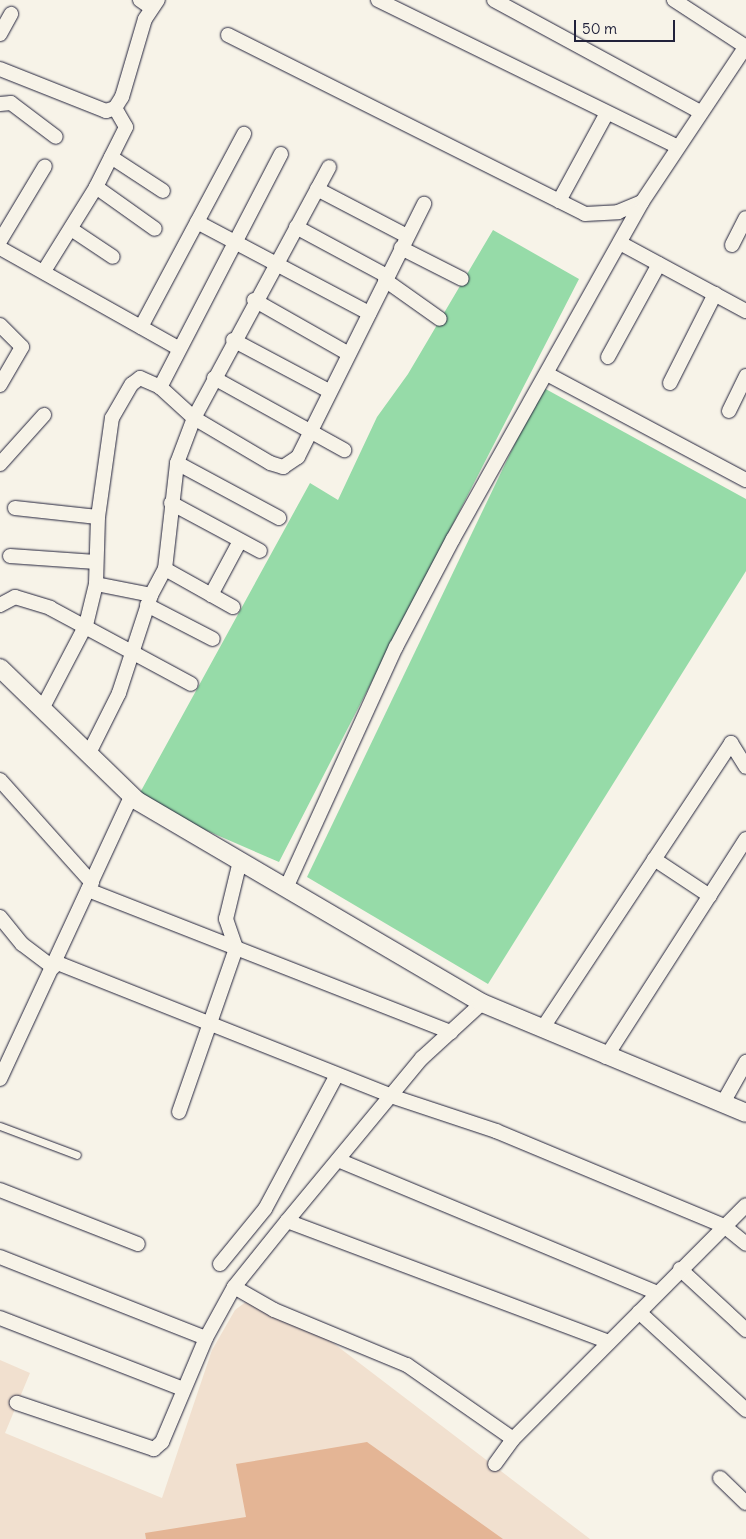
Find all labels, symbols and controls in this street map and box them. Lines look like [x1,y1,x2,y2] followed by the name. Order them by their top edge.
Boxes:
[576,10,677,42] scale bar
[582,19,617,38] text: 50 m

